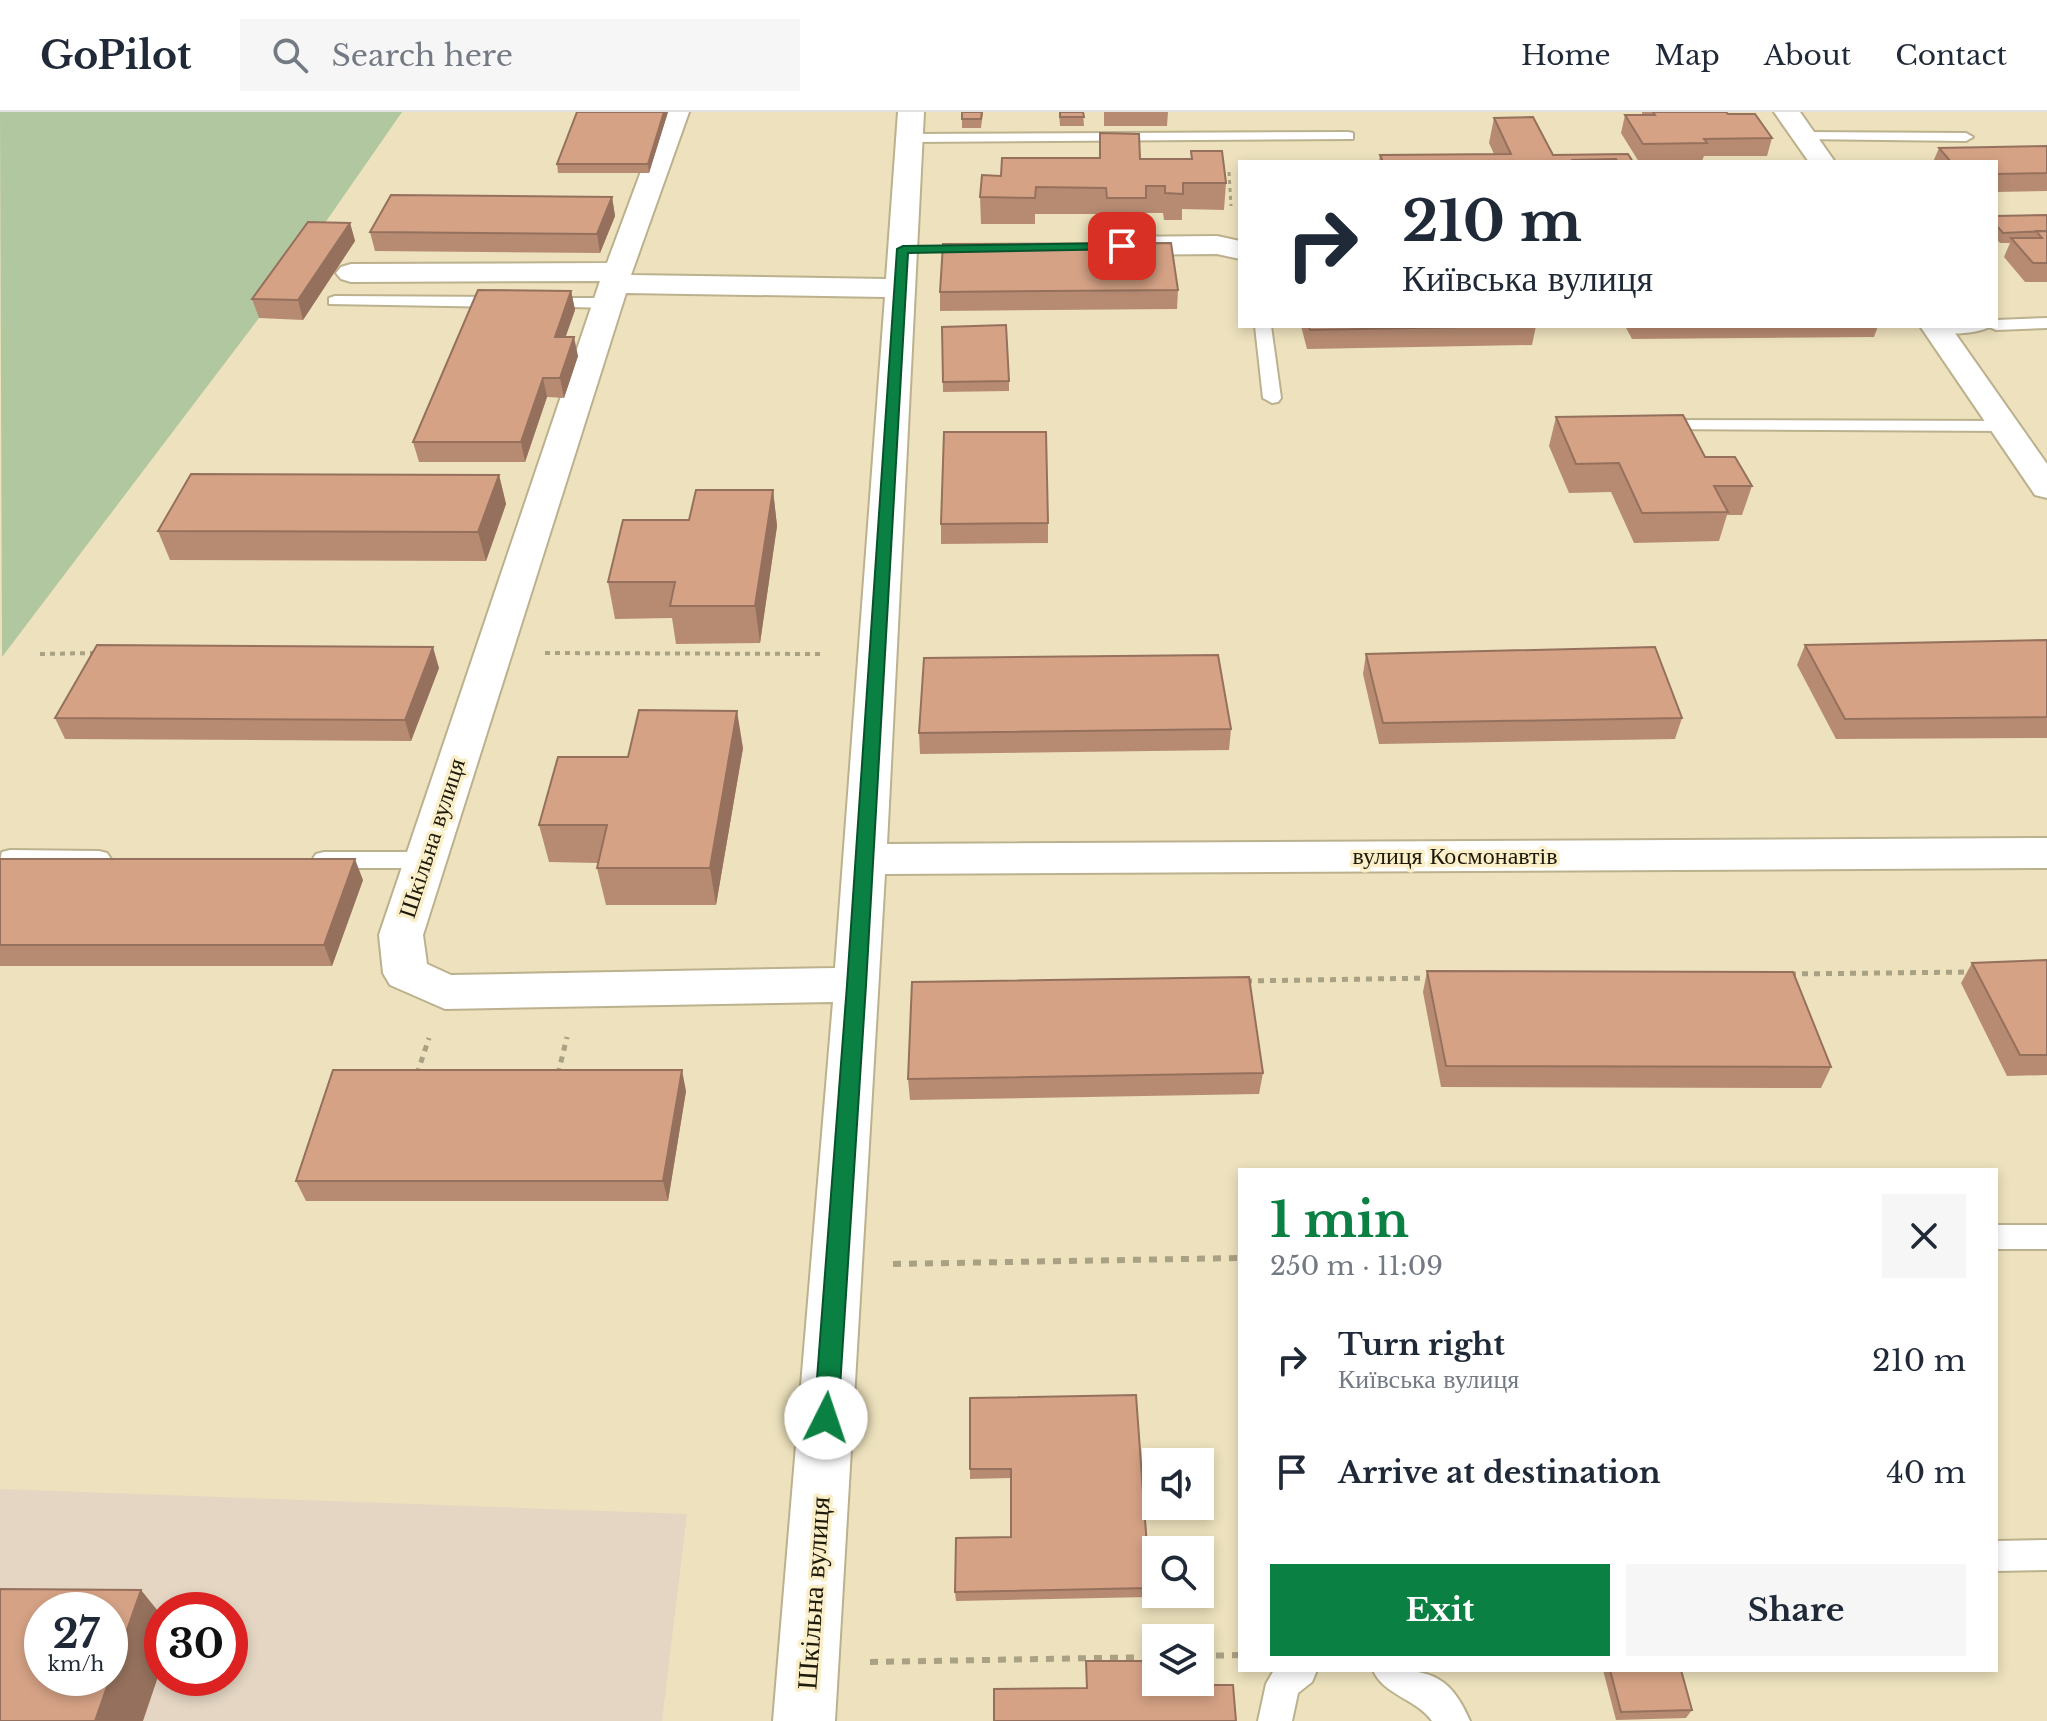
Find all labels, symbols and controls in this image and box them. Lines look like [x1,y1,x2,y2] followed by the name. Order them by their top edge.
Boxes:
[240,19,800,91] search box
[40,32,192,79] text: GoPilot
[268,33,312,77] icon: search
[332,37,513,74] text: Search here
[1521,38,1611,73] text: Home
[1655,38,1720,73] text: Map
[1764,38,1851,73] text: About
[1895,38,2007,73] text: Contact
[1402,187,1582,256] text: 210 m
[1270,192,1374,296] icon: right
[1088,212,1156,280] pin
[1100,224,1144,268] icon: arrive
[1402,256,1653,301] text: Київська вулиця
[392,754,471,921] street label: Шкільна вулиця
[1352,841,1558,870] street label: вулиця Космонавтів
[1270,1190,1409,1250] text: 1 min
[1882,1194,1966,1278] button: close
[1270,1250,1443,1282] text: 250 m · 11:09
[1338,1326,1505,1363] text: Turn right
[1270,1338,1314,1382] icon: right
[1872,1342,1966,1379] text: 210 m
[1338,1363,1519,1395] text: Київська вулиця
[784,1376,868,1460] position arrow
[1142,1448,1214,1696] map controls
[1142,1448,1214,1520] button: sound
[1270,1450,1314,1494] icon: arrive
[1338,1454,1661,1491] text: Arrive at destination
[1886,1454,1966,1491] text: 40 m
[789,1495,838,1691] street label: Шкільна вулиця
[1142,1536,1214,1608] button: search
[1270,1564,1610,1656] button: Exit
[1626,1564,1966,1656] button: Share
[144,1592,248,1696] speed limit sign: 30
[53,1609,99,1659] text: 27
[1142,1624,1214,1696] button: layers
[48,1652,104,1676] text: km/h

